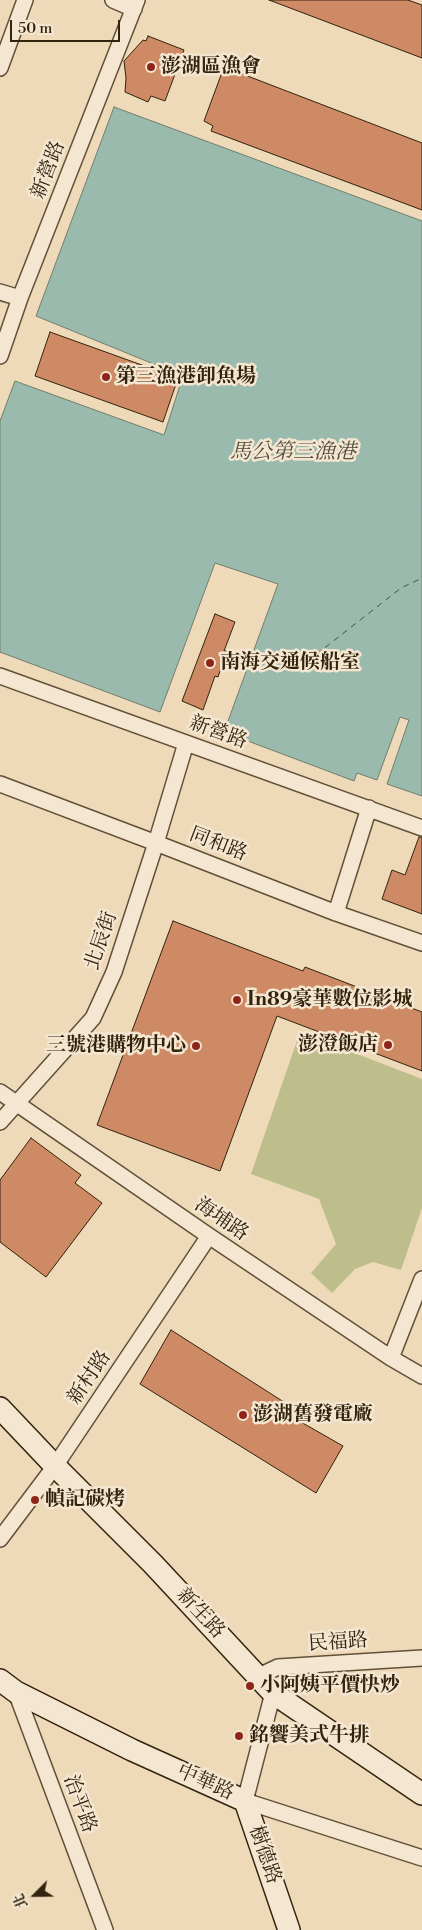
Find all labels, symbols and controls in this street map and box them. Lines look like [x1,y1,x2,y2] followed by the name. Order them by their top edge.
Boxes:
[12,10,122,42] scale bar
[18,19,52,38] text: 50 m
[161,55,261,79] place label: 澎湖區漁會
[145,61,157,73] marker: 澎湖區漁會
[27,138,71,202] street label: 新營路
[116,365,256,389] place label: 第三漁港卸魚場
[100,371,112,383] marker: 第三漁港卸魚場
[230,440,356,466] water label: 馬公第三漁港
[220,651,360,675] place label: 南海交通候船室
[204,657,216,669] marker: 南海交通候船室
[186,711,250,755] street label: 新營路
[186,823,250,867] street label: 同和路
[81,909,123,973] street label: 北辰街
[247,988,412,1012] place label: In89豪華數位影城
[231,994,243,1006] marker: In89豪華數位影城
[298,1033,378,1057] place label: 澎澄飯店
[46,1034,186,1058] place label: 三號港購物中心
[382,1039,394,1051] marker: 澎澄飯店
[190,1040,202,1052] marker: 三號港購物中心
[189,1193,253,1247] street label: 海埔路
[63,1346,117,1410] street label: 新村路
[253,1403,373,1427] place label: 澎湖舊發電廠
[237,1409,249,1421] marker: 澎湖舊發電廠
[45,1488,125,1512] place label: 幀記碳烤
[29,1494,41,1506] marker: 幀記碳烤
[171,1584,229,1644] street label: 新生路
[307,1629,369,1657] street label: 民福路
[260,1674,400,1698] place label: 小阿姨平價快炒
[244,1680,256,1692] marker: 小阿姨平價快炒
[249,1724,369,1748] place label: 銘饗美式牛排
[233,1730,245,1742] marker: 銘饗美式牛排
[173,1760,237,1806] street label: 中華路
[57,1772,101,1836] street label: 治平路
[243,1823,285,1887] street label: 樹德路
[10,1870,60,1920] north arrow
[10,1891,32,1911] text: 北

